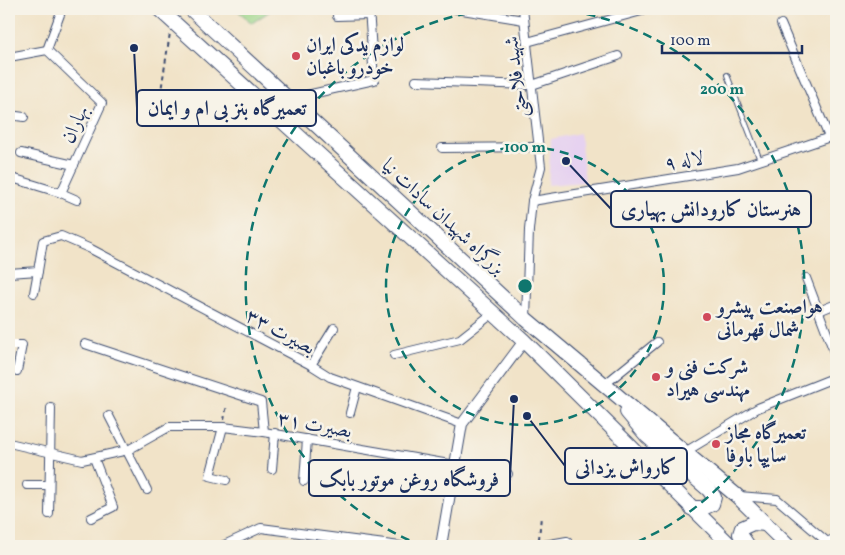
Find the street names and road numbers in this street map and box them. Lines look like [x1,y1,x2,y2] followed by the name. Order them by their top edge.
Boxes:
[498,34,536,119] street label: شهید فلاحتی
[55,101,97,148] street label: بهاران
[663,145,706,179] street label: لاله ۹
[375,152,512,282] street label: بزرگراه شهیدان سادات نیا
[240,303,320,363] street label: بصیرت ۳۳
[275,406,354,446] street label: بصیرت ۳۱

